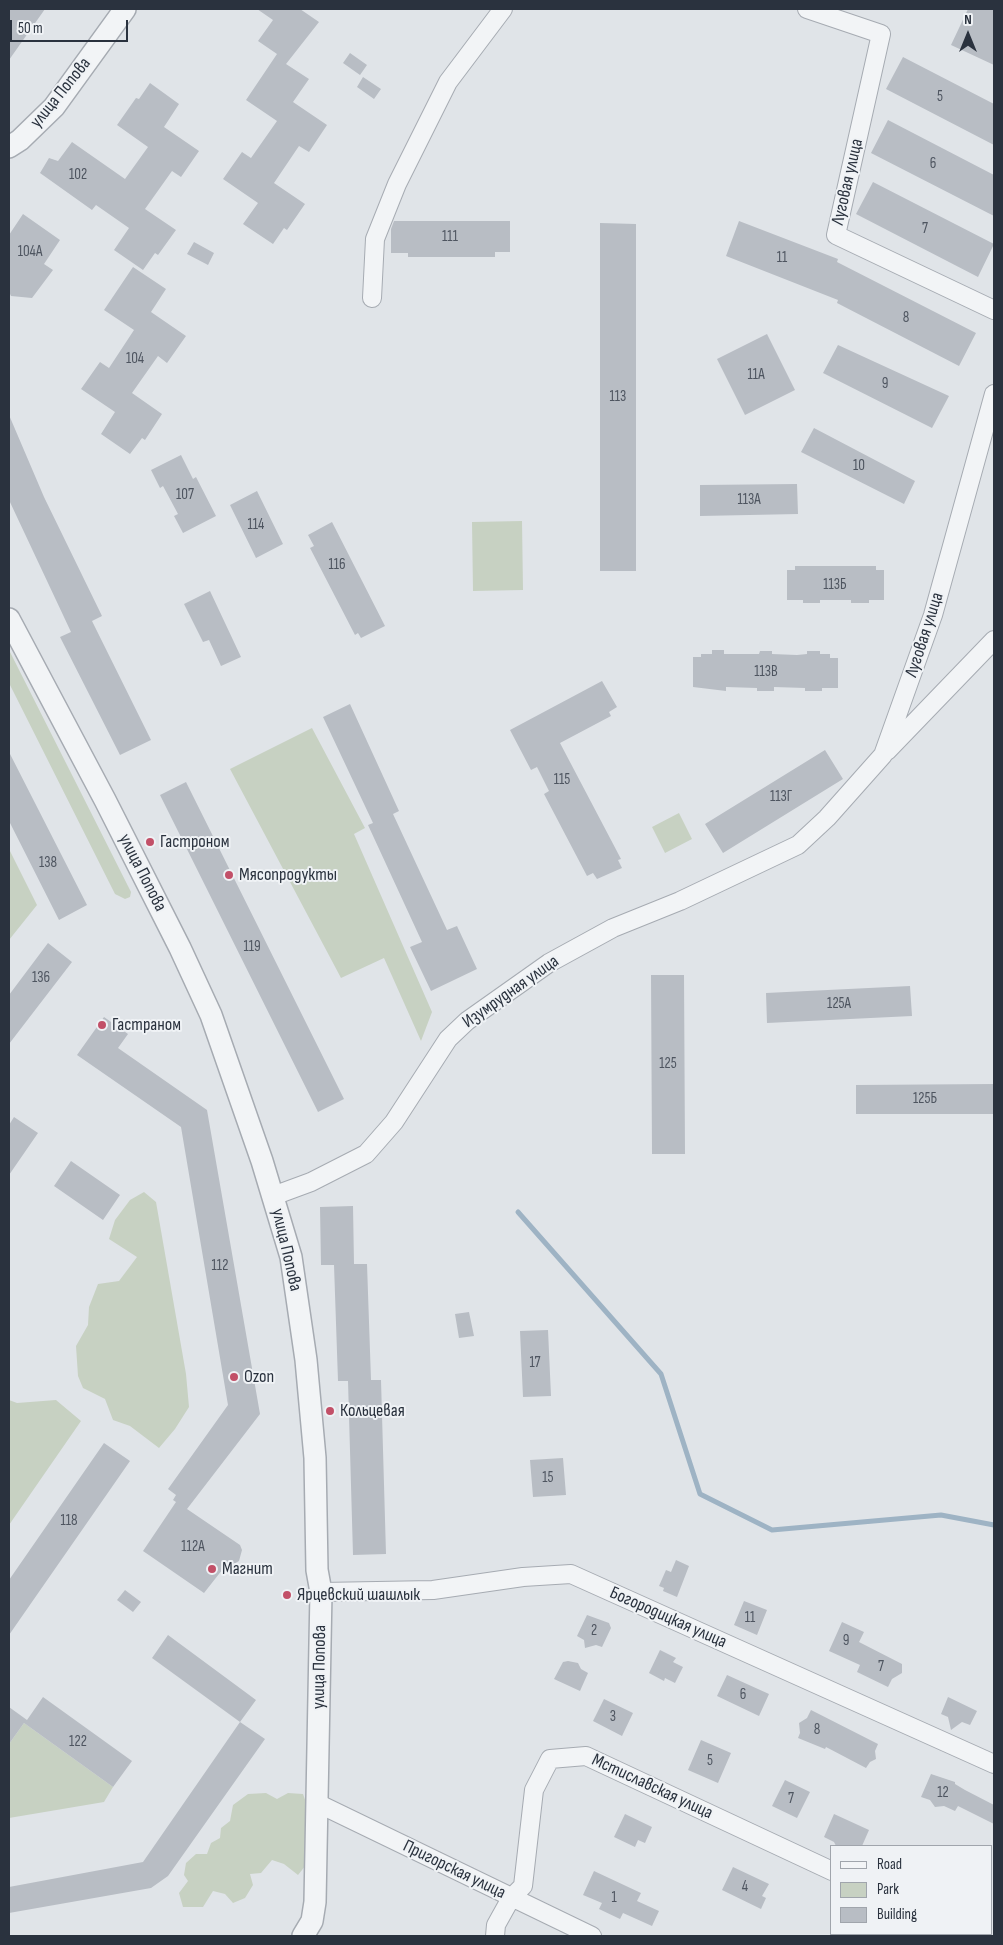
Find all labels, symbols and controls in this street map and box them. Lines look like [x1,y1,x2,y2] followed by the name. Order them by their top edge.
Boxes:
[12,10,130,42] scale bar
[943,10,993,60] north arrow
[964,11,972,28] text: N
[18,19,43,38] text: 50 m
[26,53,96,133] street label: улица Попова
[937,88,943,106] house number: 5
[828,137,868,227] street label: Луговая улица
[930,155,936,173] house number: 6
[69,166,87,184] house number: 102
[922,220,928,238] house number: 7
[442,228,458,246] house number: 111
[18,243,42,261] house number: 104А
[777,249,787,267] house number: 11
[903,309,909,327] house number: 8
[126,350,144,368] house number: 104
[747,366,765,384] house number: 11А
[882,375,888,393] house number: 9
[610,388,626,406] house number: 113
[853,457,865,475] house number: 10
[176,486,194,504] house number: 107
[737,491,761,509] house number: 113А
[248,516,264,534] house number: 114
[328,556,346,574] house number: 116
[823,576,847,594] house number: 113Б
[901,590,949,680] street label: Луговая улица
[754,663,778,681] house number: 113В
[554,771,570,789] house number: 115
[770,788,792,806] house number: 113Г
[113,831,171,915] street label: улица Попова
[160,831,230,853] place label: Гастроном
[144,836,156,848] marker: Гастроном
[39,854,57,872] house number: 138
[239,864,337,886] place label: Мясопродукты
[223,869,235,881] marker: Мясопродукты
[243,938,261,956] house number: 119
[459,951,563,1033] street label: Изумрудная улица
[32,969,50,987] house number: 136
[827,995,851,1013] house number: 125А
[112,1014,181,1036] place label: Гастраном
[96,1019,108,1031] marker: Гастраном
[659,1055,677,1073] house number: 125
[913,1090,937,1108] house number: 125Б
[266,1207,306,1293] street label: улица Попова
[212,1257,228,1275] house number: 112
[529,1354,541,1372] house number: 17
[244,1366,274,1388] place label: Ozon
[228,1371,240,1383] marker: Ozon
[340,1400,405,1422] place label: Кольцевая
[324,1405,336,1417] marker: Кольцевая
[542,1469,554,1487] house number: 15
[60,1512,78,1530] house number: 118
[181,1538,205,1556] house number: 112А
[222,1558,273,1580] place label: Магнит
[206,1563,218,1575] marker: Магнит
[606,1583,730,1653] street label: Богородицкая улица
[297,1584,420,1606] place label: Ярцевский шашлык
[281,1589,293,1601] marker: Ярцевский шашлык
[745,1609,755,1627] house number: 11
[591,1622,597,1640] house number: 2
[308,1625,332,1709] street label: улица Попова
[843,1632,849,1650] house number: 9
[878,1658,884,1676] house number: 7
[740,1686,746,1704] house number: 6
[610,1708,616,1726] house number: 3
[814,1721,820,1739] house number: 8
[69,1733,87,1751] house number: 122
[588,1750,716,1824] street label: Мстиславская улица
[707,1752,713,1770] house number: 5
[937,1784,949,1802] house number: 12
[788,1790,794,1808] house number: 7
[399,1836,509,1904] street label: Пригорская улица
[830,1845,993,1935] legend
[877,1855,902,1874] text: Road
[742,1878,748,1896] house number: 4
[877,1880,899,1899] text: Park
[611,1889,617,1907] house number: 1
[877,1905,917,1924] text: Building

